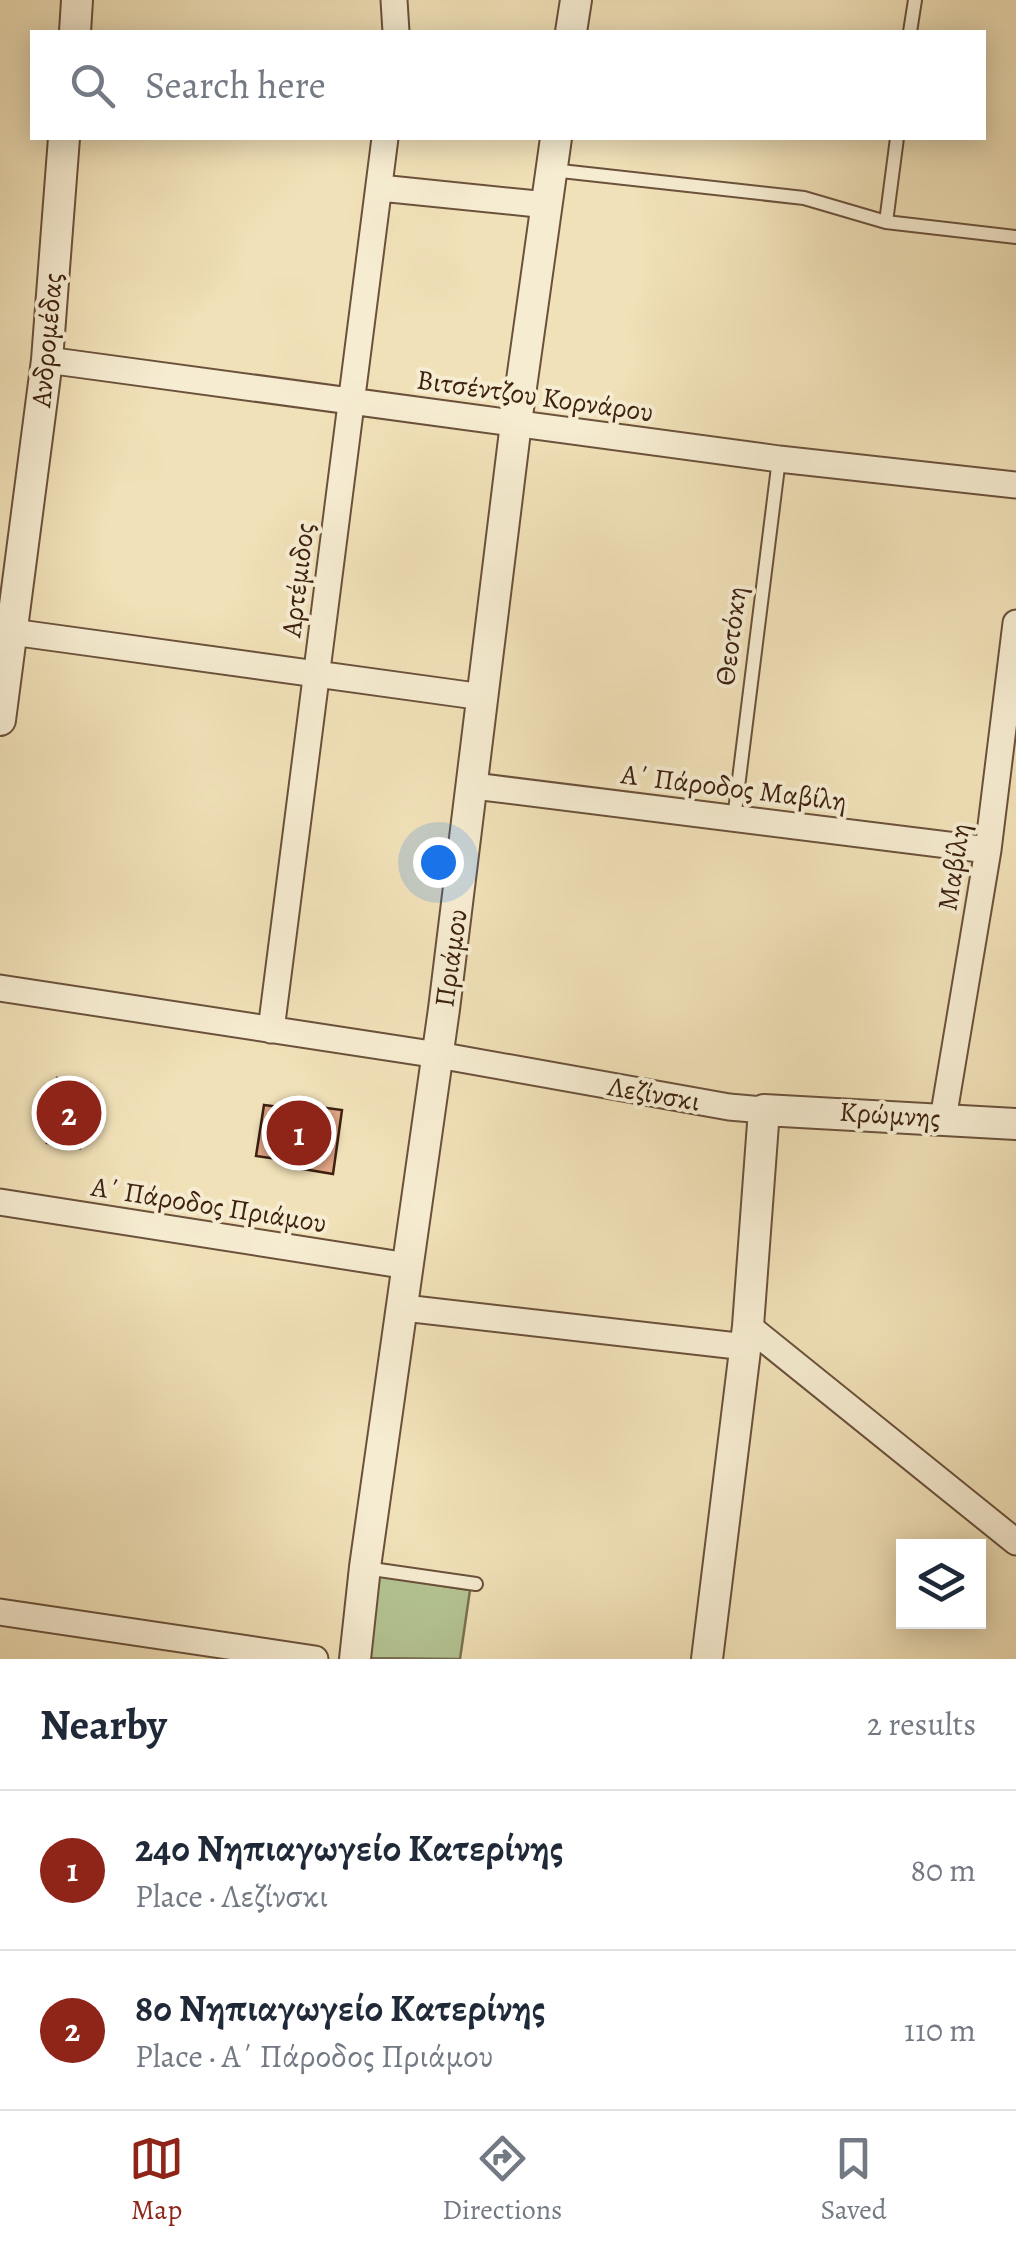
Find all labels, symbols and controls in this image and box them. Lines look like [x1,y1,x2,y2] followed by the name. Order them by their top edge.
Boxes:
[30,30,986,140] search box
[65,58,120,113] icon: search
[145,59,326,111] text: Search here
[22,271,72,410] street label: Ανδρομέδας
[414,361,656,431] street label: Βιτσέντζου Κορνάρου
[272,521,324,640] street label: Αρτέμιδος
[706,584,756,688] street label: Θεοτόκη
[618,755,849,821] street label: Α΄ Πάροδος Μαβίλη
[928,821,980,913] street label: Μαβίλη
[413,837,464,888] your location
[425,907,477,1009] street label: Πριάμου
[604,1067,703,1121] street label: Λεζίνσκι
[36,1076,102,1150] pin: 2
[838,1093,942,1137] street label: Κρώμνης
[266,1096,332,1170] pin: 1
[88,1167,329,1242] street label: Α΄ Πάροδος Πριάμου
[896,1539,986,1629] map controls
[896,1539,986,1629] button: layers
[40,1696,167,1753] text: Nearby
[867,1702,976,1746] text: 2 results
[135,1822,564,1874] text: 24ο Νηπιαγωγείο Κατερίνης
[67,1848,78,1892] text: 1
[910,1848,976,1892] text: 80 m
[135,1874,328,1918] text: Place · Λεζίνσκι
[135,1982,546,2034] text: 8ο Νηπιαγωγείο Κατερίνης
[65,2008,80,2052] text: 2
[904,2008,976,2052] text: 110 m
[135,2034,493,2078] text: Place · Α΄ Πάροδος Πριάμου
[129,2131,184,2229] tab: Map
[442,2131,562,2229] tab: Directions
[821,2131,887,2229] tab: Saved

